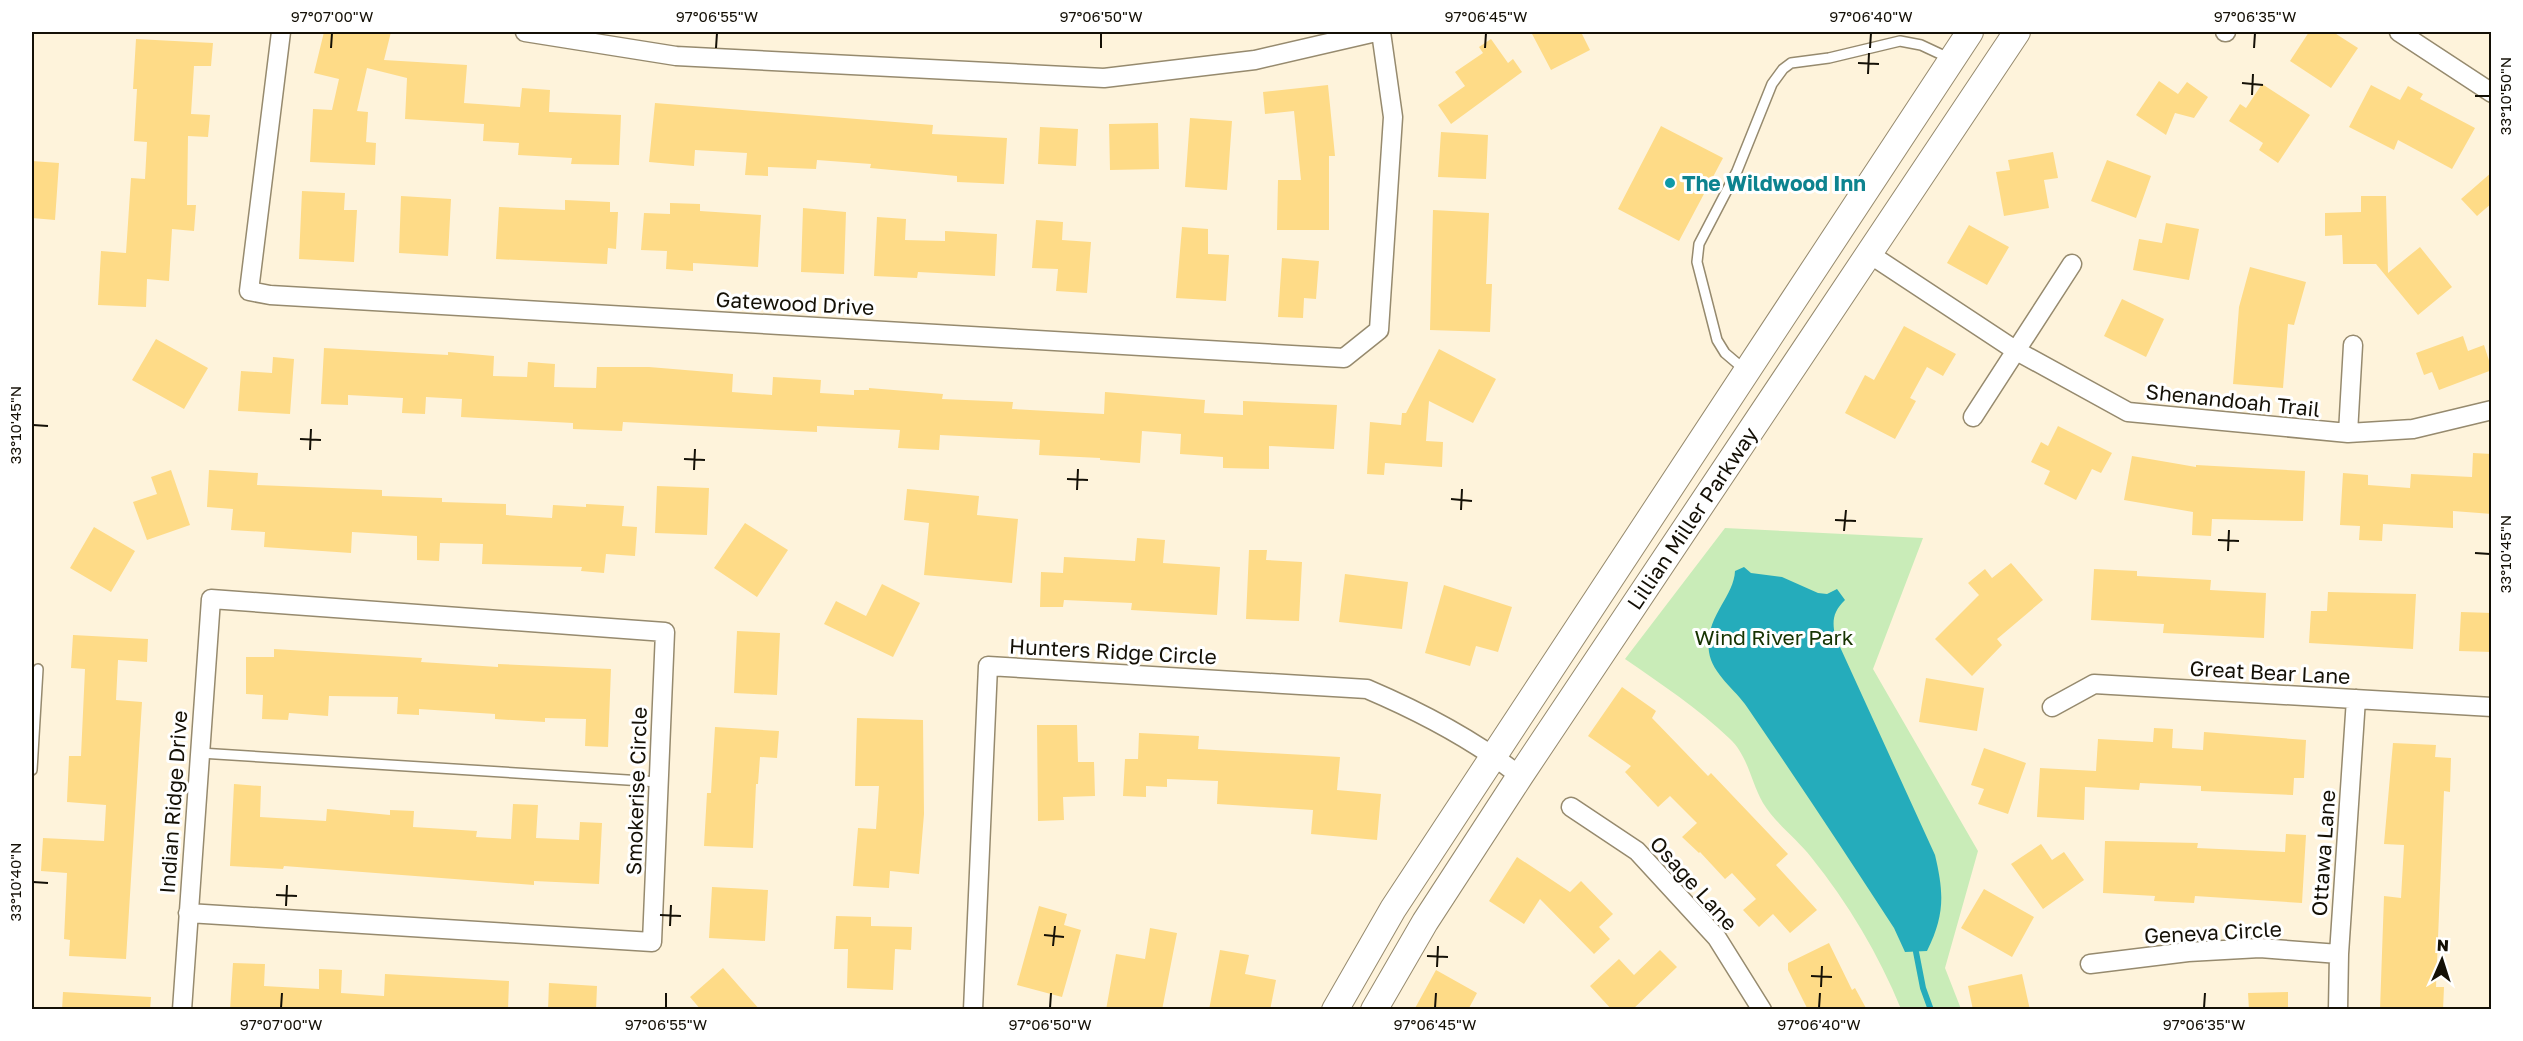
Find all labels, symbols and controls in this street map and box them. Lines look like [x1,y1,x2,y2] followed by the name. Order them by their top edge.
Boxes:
[291,7,373,25] text: 97°07'00"W
[676,7,758,25] text: 97°06'55"W
[1059,7,1143,25] text: 97°06'50"W
[1445,7,1527,25] text: 97°06'45"W
[1829,7,1913,25] text: 97°06'40"W
[2214,7,2296,25] text: 97°06'35"W
[2496,57,2514,135] text: 33°10'50"N
[1682,170,1866,196] place label: The Wildwood Inn
[1663,176,1677,190] marker: The Wildwood Inn
[715,286,875,320] street label: Gatewood Drive
[2145,378,2321,422] street label: Shenandoah Trail
[6,386,24,464] text: 33°10'45"N
[1621,422,1763,614] street label: Lillian Miller Parkway
[2496,515,2514,593] text: 33°10'45"N
[1694,624,1854,650] park label: Wind River Park
[1009,633,1217,669] street label: Hunters Ridge Circle
[2189,655,2351,689] street label: Great Bear Lane
[620,706,652,876] street label: Smokerise Circle
[154,710,192,894] street label: Indian Ridge Drive
[2306,789,2340,917] street label: Ottawa Lane
[1645,830,1743,936] street label: Osage Lane
[6,843,24,921] text: 33°10'40"N
[2143,915,2283,949] street label: Geneva Circle
[2412,930,2472,990] north arrow
[2436,935,2449,955] text: N
[240,1015,322,1033] text: 97°07'00"W
[625,1015,707,1033] text: 97°06'55"W
[1008,1015,1092,1033] text: 97°06'50"W
[1394,1015,1476,1033] text: 97°06'45"W
[1777,1015,1861,1033] text: 97°06'40"W
[2163,1015,2245,1033] text: 97°06'35"W

